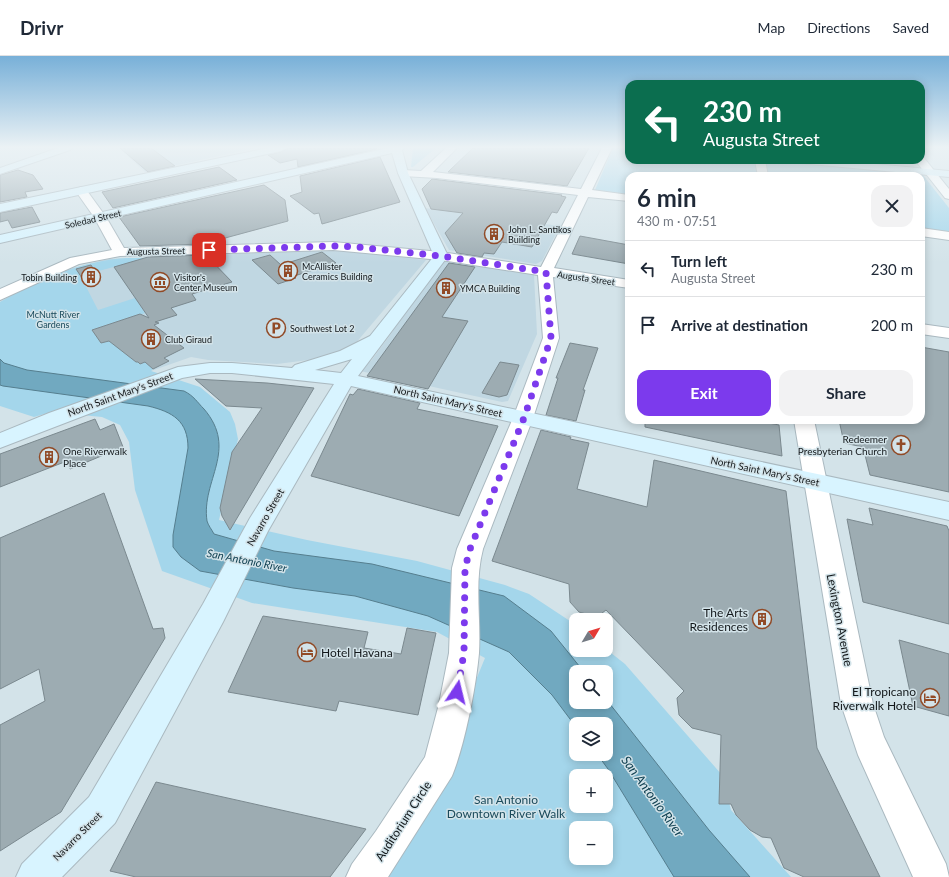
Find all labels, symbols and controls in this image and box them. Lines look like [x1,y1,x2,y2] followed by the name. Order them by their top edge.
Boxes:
[20,16,63,39] text: Drivr
[758,19,785,36] text: Map
[807,19,870,36] text: Directions
[892,19,929,36] text: Saved
[703,94,782,128] text: 230 m
[637,96,689,148] icon: left
[703,128,820,150] text: Augusta Street
[637,183,697,212] text: 6 min
[871,185,913,227] button: close
[64,207,123,231] street label: Soledad Street
[637,213,717,229] text: 430 m · 07:51
[483,223,505,245] building icon: John L. Santikos Building
[508,224,571,245] place label: John L. Santikos Building
[192,233,226,267] pin
[198,239,220,261] icon: arrive
[127,245,186,257] street label: Augusta Street
[671,252,727,270] text: Turn left
[637,258,659,280] icon: left
[277,260,299,282] building icon: McAllister Ceramics Building
[871,260,913,278] text: 230 m
[302,261,373,282] place label: McAllister Ceramics Building
[80,266,102,288] building icon: Tobin Building
[556,268,616,288] street label: Augusta Street
[671,270,755,286] text: Augusta Street
[149,271,171,293] museum icon: Visitor's Center Museum
[21,272,77,283] place label: Tobin Building
[174,272,237,293] place label: Visitor's Center Museum
[435,277,457,299] building icon: YMCA Building
[460,283,520,294] place label: YMCA Building
[26,309,80,330] park label: McNutt River Gardens
[637,314,659,336] icon: arrive
[671,316,808,334] text: Arrive at destination
[871,316,913,334] text: 200 m
[265,317,287,339] parking icon: Southwest Lot 2
[290,323,354,334] place label: Southwest Lot 2
[140,328,162,350] building icon: Club Giraud
[165,334,212,345] place label: Club Giraud
[66,369,175,419] street label: North Saint Mary's Street
[637,370,771,416] button: Exit
[779,370,913,416] button: Share
[393,383,504,419] street label: North Saint Mary's Street
[798,433,887,457] place label: Redeemer Presbyterian Church
[890,434,912,456] church icon: Redeemer Presbyterian Church
[63,445,128,469] place label: One Riverwalk Place
[38,446,60,468] building icon: One Riverwalk Place
[709,454,821,488] street label: North Saint Mary's Street
[244,486,286,548] street label: Navarro Street
[206,546,288,574] water label: San Antonio River
[824,572,856,668] street label: Lexington Avenue
[690,605,748,634] place label: The Arts Residences
[751,608,773,630] building icon: The Arts Residences
[569,613,613,657] north arrow
[569,613,613,865] map controls
[296,641,318,663] hotel icon: Hotel Havana
[321,645,393,660] place label: Hotel Havana
[569,665,613,709] button: search
[436,671,478,713] position arrow
[833,684,916,713] place label: El Tropicano Riverwalk Hotel
[919,687,941,709] hotel icon: El Tropicano Riverwalk Hotel
[569,717,613,761] button: layers
[618,753,688,840] water label: San Antonio River
[569,769,613,813] button: +
[372,778,434,864] street label: Auditorium Circle
[447,792,566,821] park label: San Antonio Downtown River Walk
[50,809,104,863] street label: Navarro Street
[569,821,613,865] button: −

